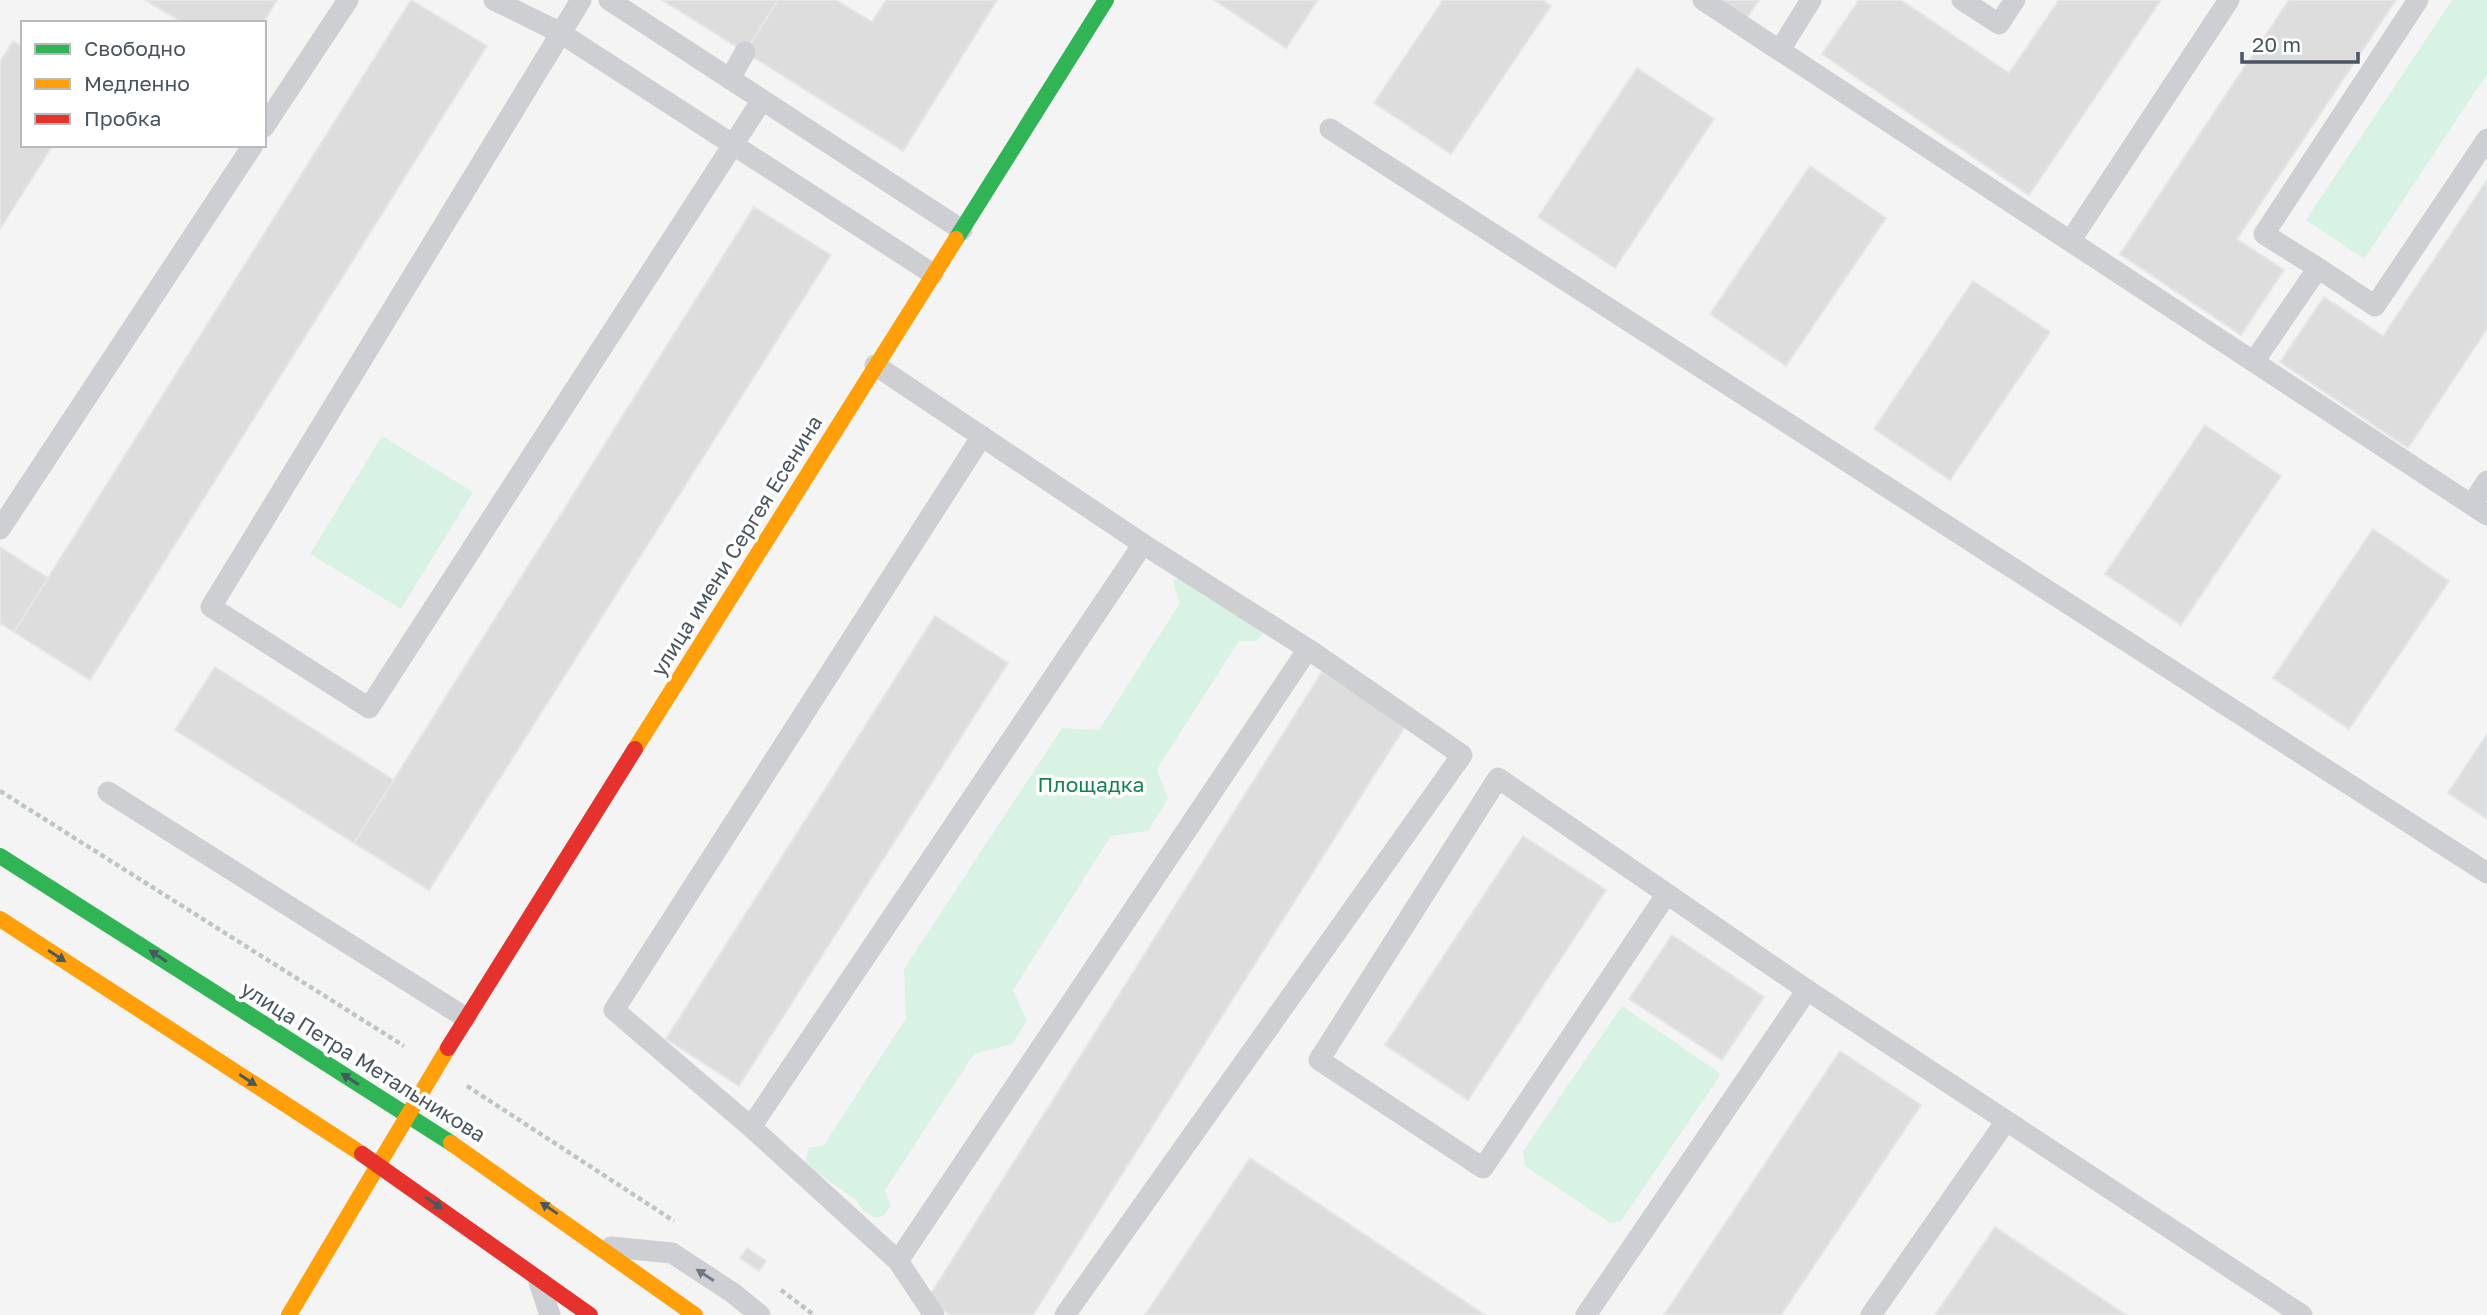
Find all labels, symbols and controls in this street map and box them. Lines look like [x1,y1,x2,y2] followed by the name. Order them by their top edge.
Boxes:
[21,21,266,147] legend
[2242,21,2358,65] scale bar
[2252,31,2301,57] text: 20 m
[84,35,186,61] text: Свободно
[84,70,190,96] text: Медленно
[84,105,162,131] text: Пробка
[645,410,827,681] street label: улица имени Сергея Есенина
[1038,771,1144,797] park label: Площадка
[48,949,67,962] one-way arrow
[148,950,167,963] one-way arrow
[236,975,491,1147] street label: улица Петра Метальникова
[340,1072,359,1085] one-way arrow
[239,1073,258,1086] one-way arrow
[425,1196,443,1210] one-way arrow
[540,1201,558,1215] one-way arrow
[696,1268,715,1281] one-way arrow

